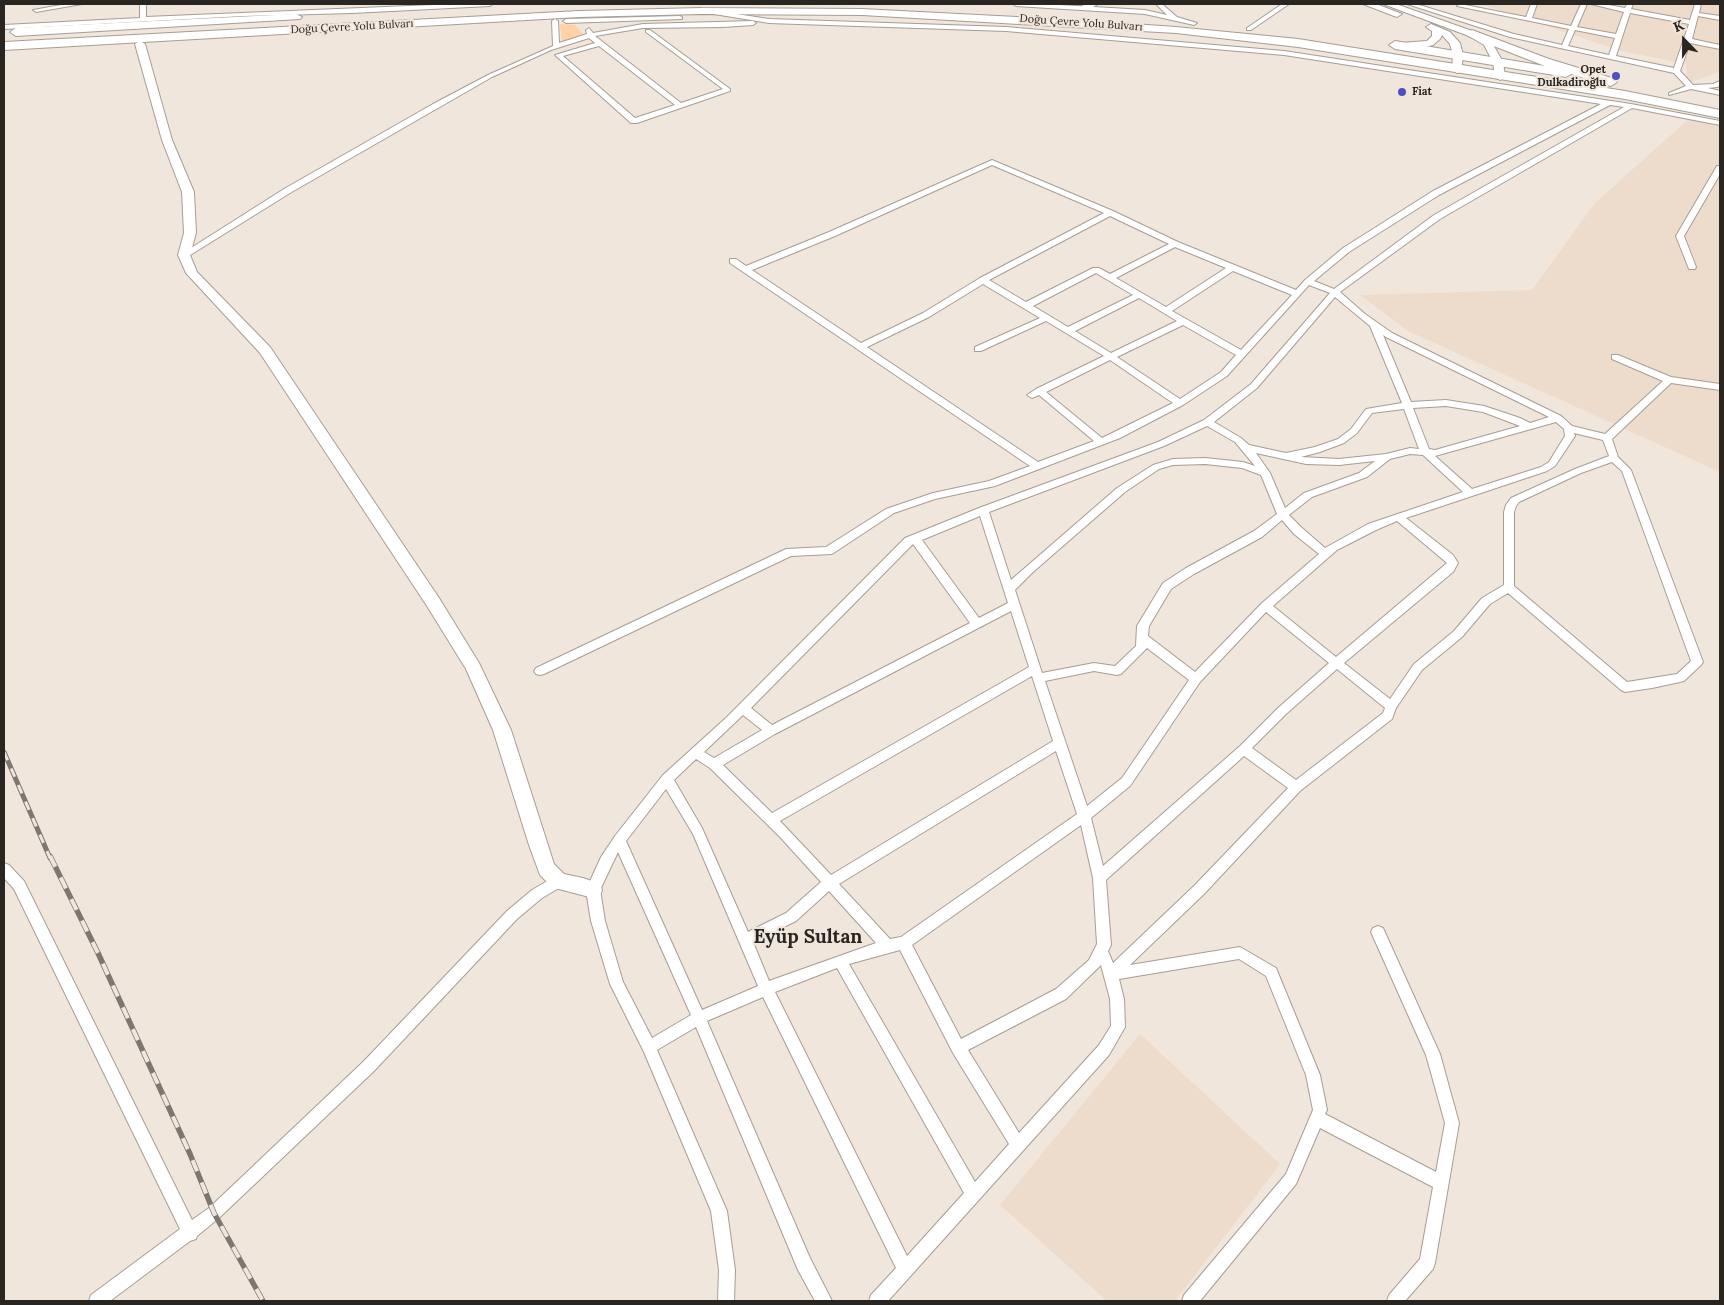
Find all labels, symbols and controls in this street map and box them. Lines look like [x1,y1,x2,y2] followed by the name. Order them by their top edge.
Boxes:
[1019,12,1143,34] street label: Doğu Çevre Yolu Bulvarı
[1659,15,1709,65] north arrow
[1670,16,1686,36] text: K
[290,17,414,37] street label: Doğu Çevre Yolu Bulvarı
[1537,63,1606,89] place label: Opet Dulkadiroğlu
[1610,70,1622,82] marker: Opet Dulkadiroğlu
[1412,85,1432,99] place label: Fiat
[1396,86,1408,98] marker: Fiat
[754,927,862,949] district label: Eyüp Sultan

